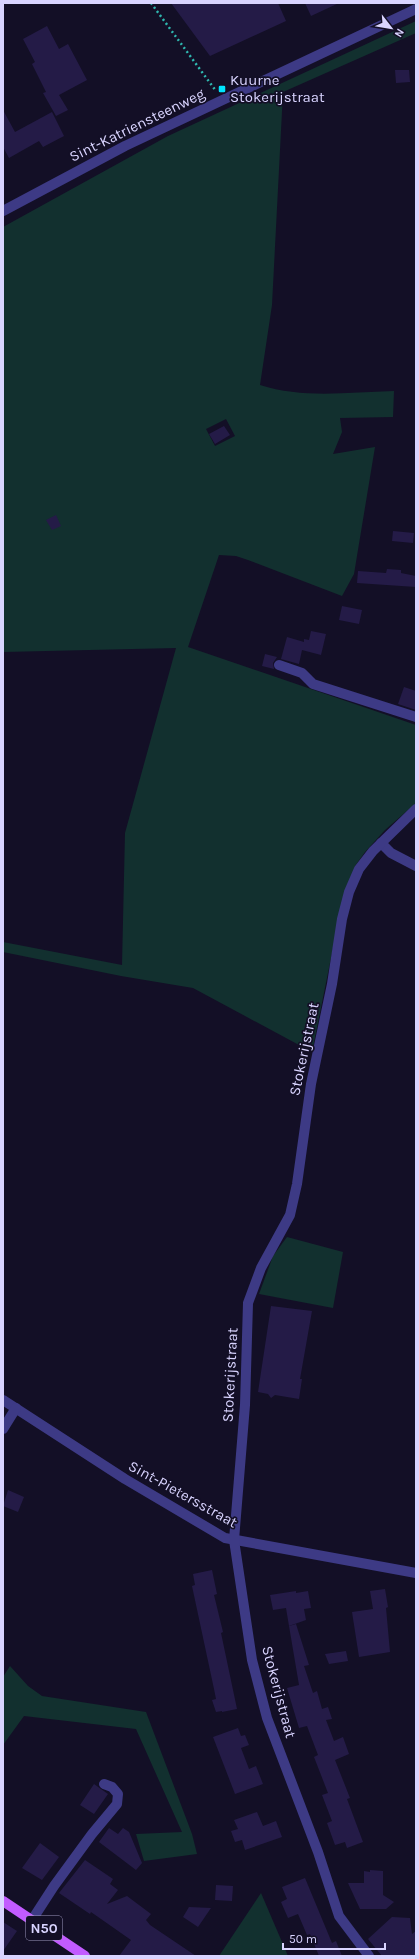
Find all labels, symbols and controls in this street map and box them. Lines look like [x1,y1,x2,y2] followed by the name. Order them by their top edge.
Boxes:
[371,8,411,48] north arrow
[392,26,407,40] text: N
[230,71,325,106] place label: Kuurne Stokerijstraat
[66,84,208,166] street label: Sint-Katriensteenweg
[217,84,227,94] marker: Kuurne Stokerijstraat
[285,1000,323,1097] street label: Stokerijstraat
[219,1327,241,1423] street label: Stokerijstraat
[125,1457,241,1532] street label: Sint-Pietersstraat
[258,1644,300,1740] street label: Stokerijstraat
[26,1916,62,1940] road number: N50
[283,1925,385,1951] scale bar
[289,1932,317,1946] text: 50 m

